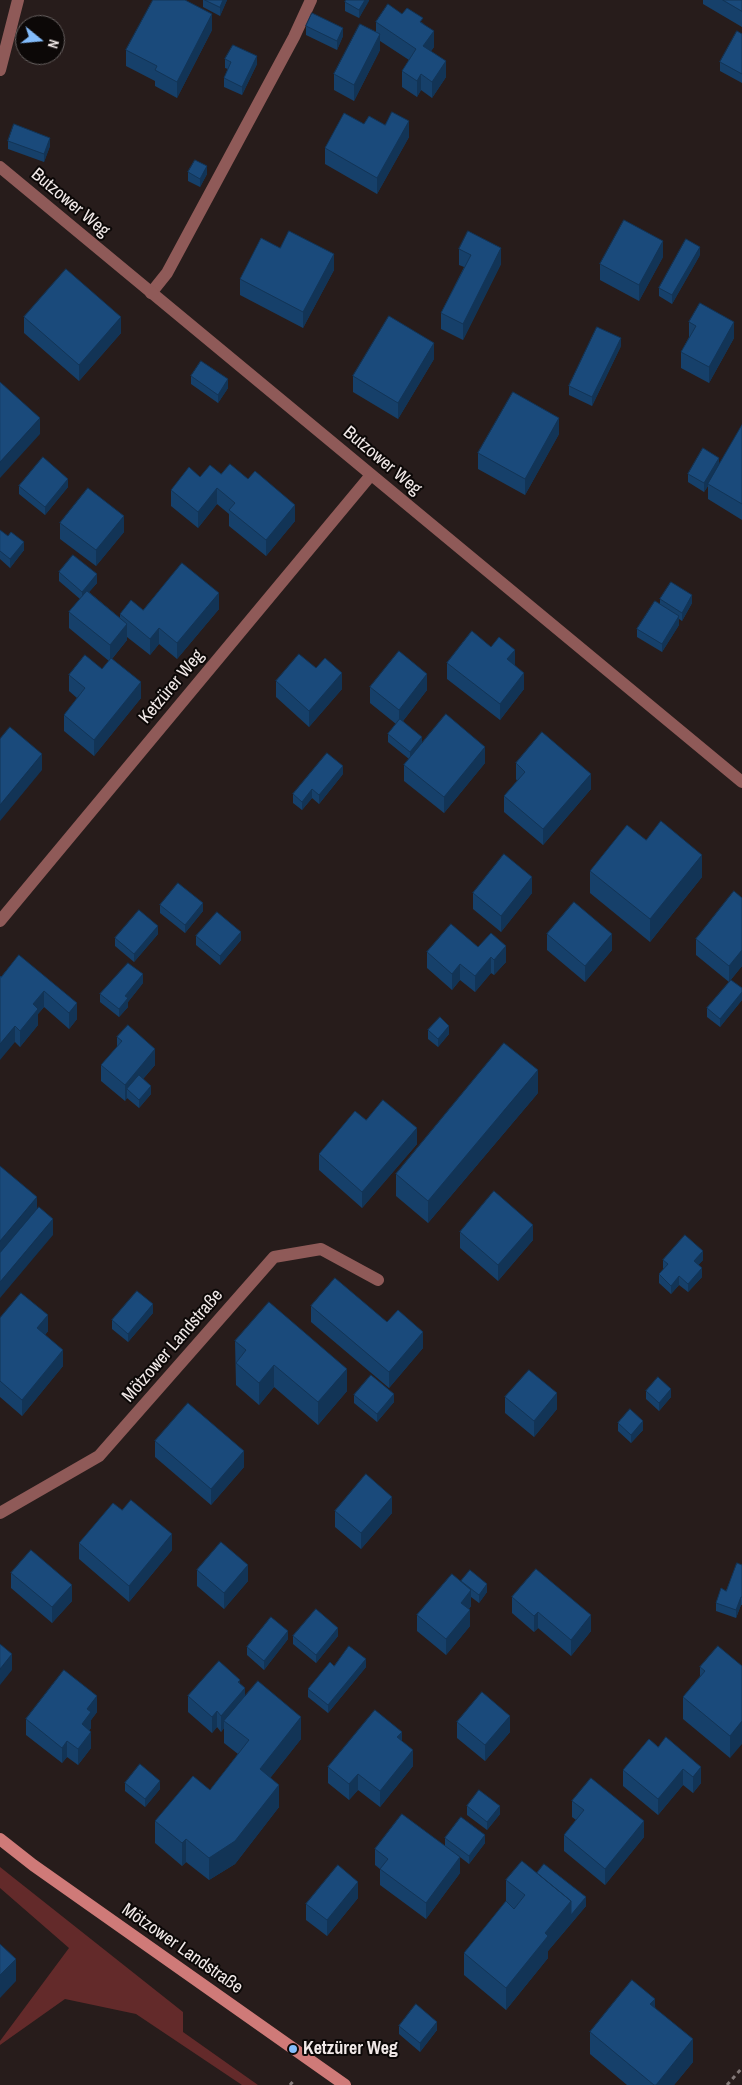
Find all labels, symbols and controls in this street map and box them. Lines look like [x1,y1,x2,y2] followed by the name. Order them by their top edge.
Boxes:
[15,15,65,65] north arrow
[44,37,63,51] text: N
[26,164,114,242] street label: Butzower Weg
[338,422,426,500] street label: Butzower Weg
[135,646,209,728] street label: Ketzürer Weg
[118,1285,228,1407] street label: Mötzower Landstraße
[117,1899,247,1999] street label: Mötzower Landstraße
[303,2038,398,2060] place label: Ketzürer Weg
[287,2043,299,2055] marker: Ketzürer Weg

